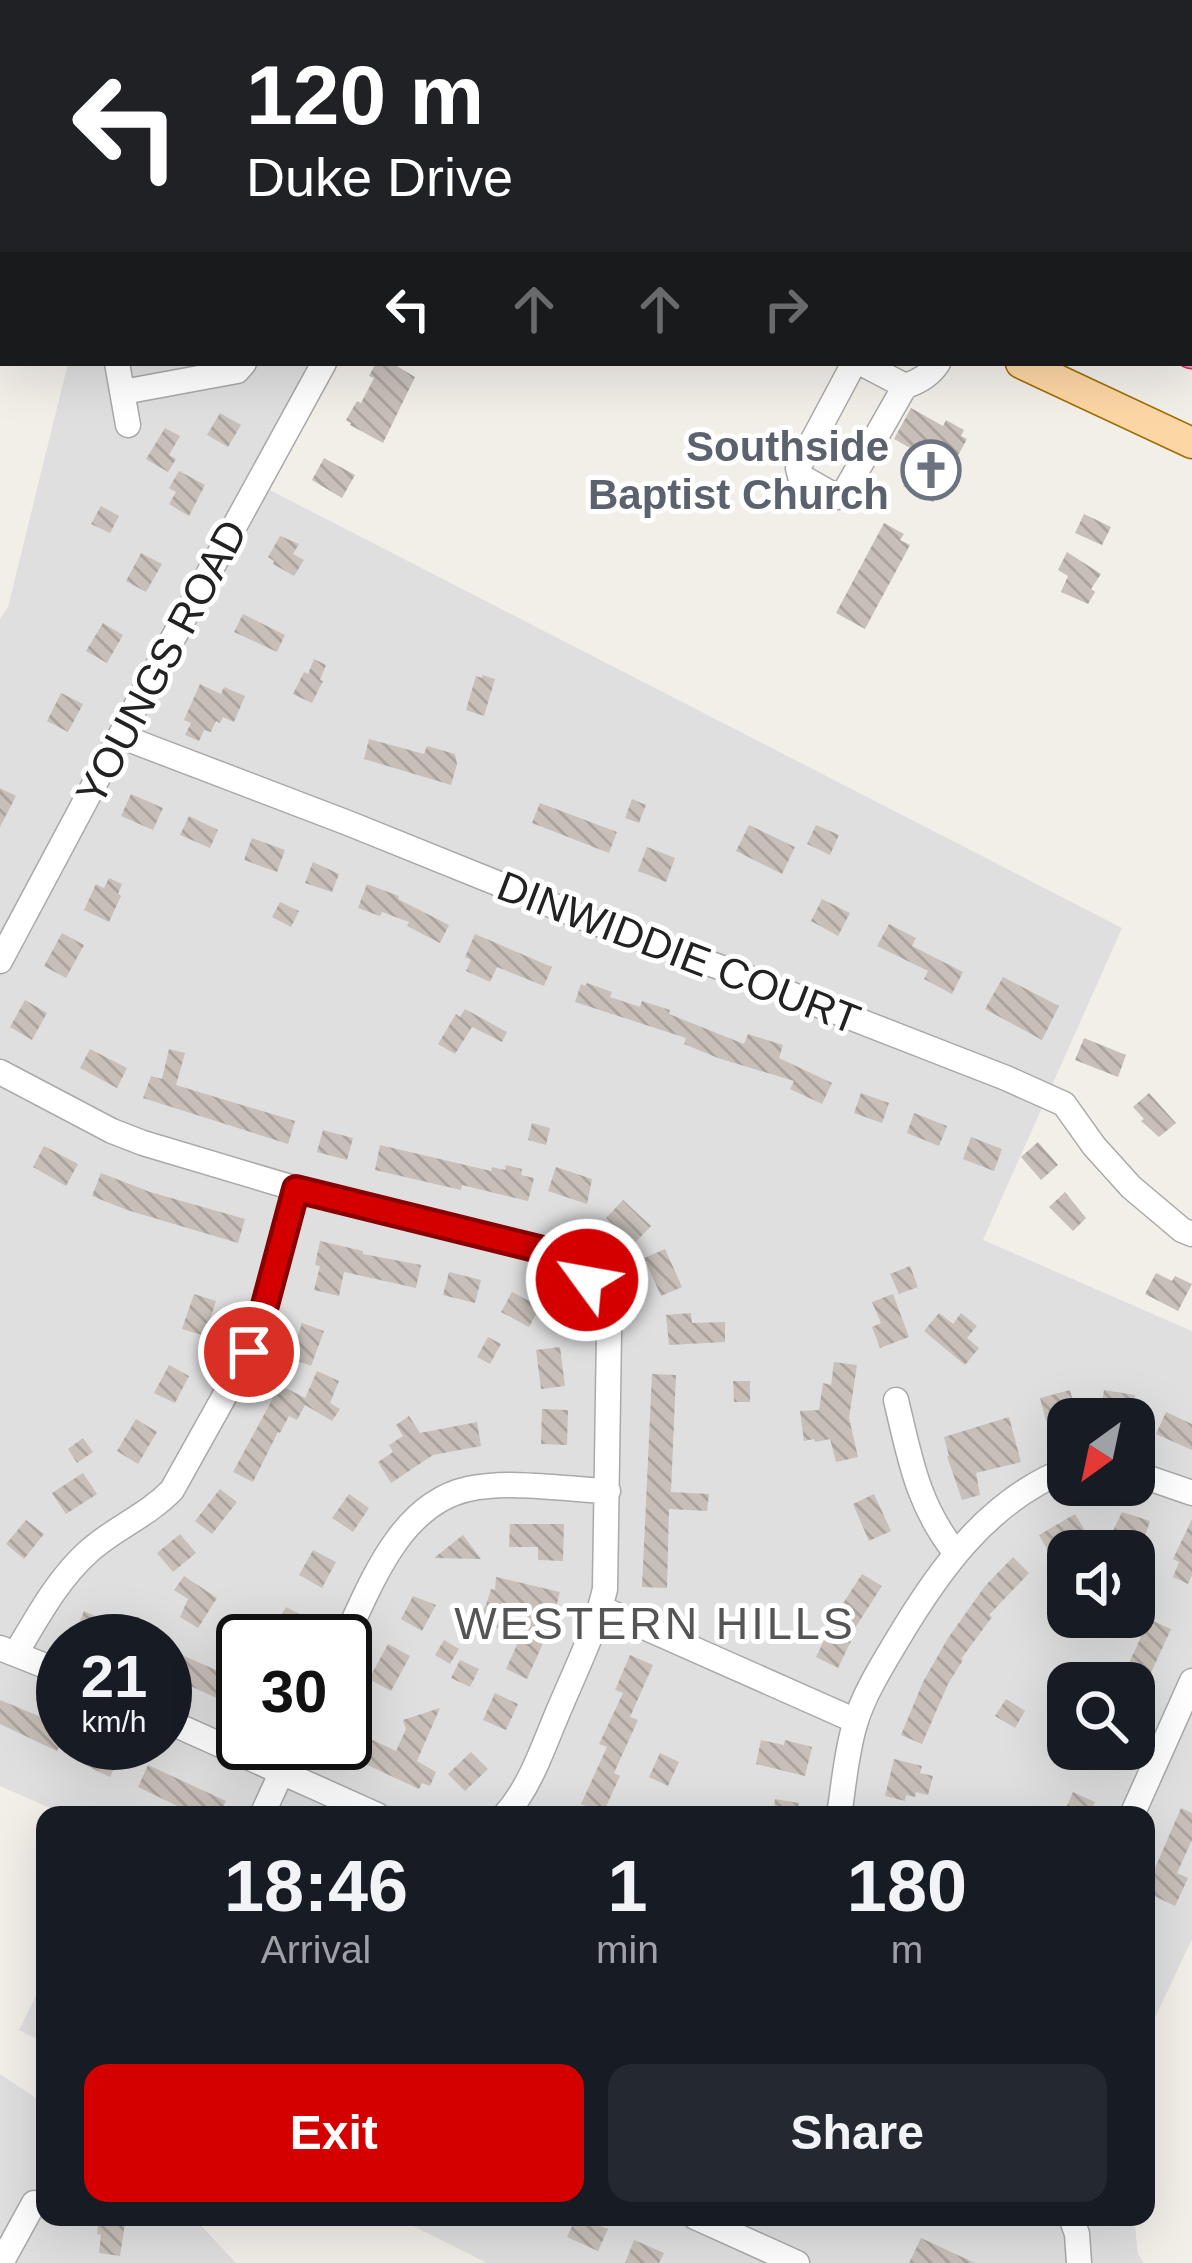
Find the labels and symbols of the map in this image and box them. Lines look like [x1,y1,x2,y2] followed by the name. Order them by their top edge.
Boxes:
[588,423,889,518] place label: Southside Baptist Church
[900,439,962,501] church icon: Southside Baptist Church
[67,512,256,812] street label: YOUNGS ROAD
[491,862,867,1043] street label: DINWIDDIE COURT
[524,1217,650,1343] position arrow
[198,1301,300,1403] pin
[1047,1398,1155,1506] north arrow
[454,1598,856,1649] district label: WESTERN HILLS
[216,1614,372,1770] speed limit sign: 30

